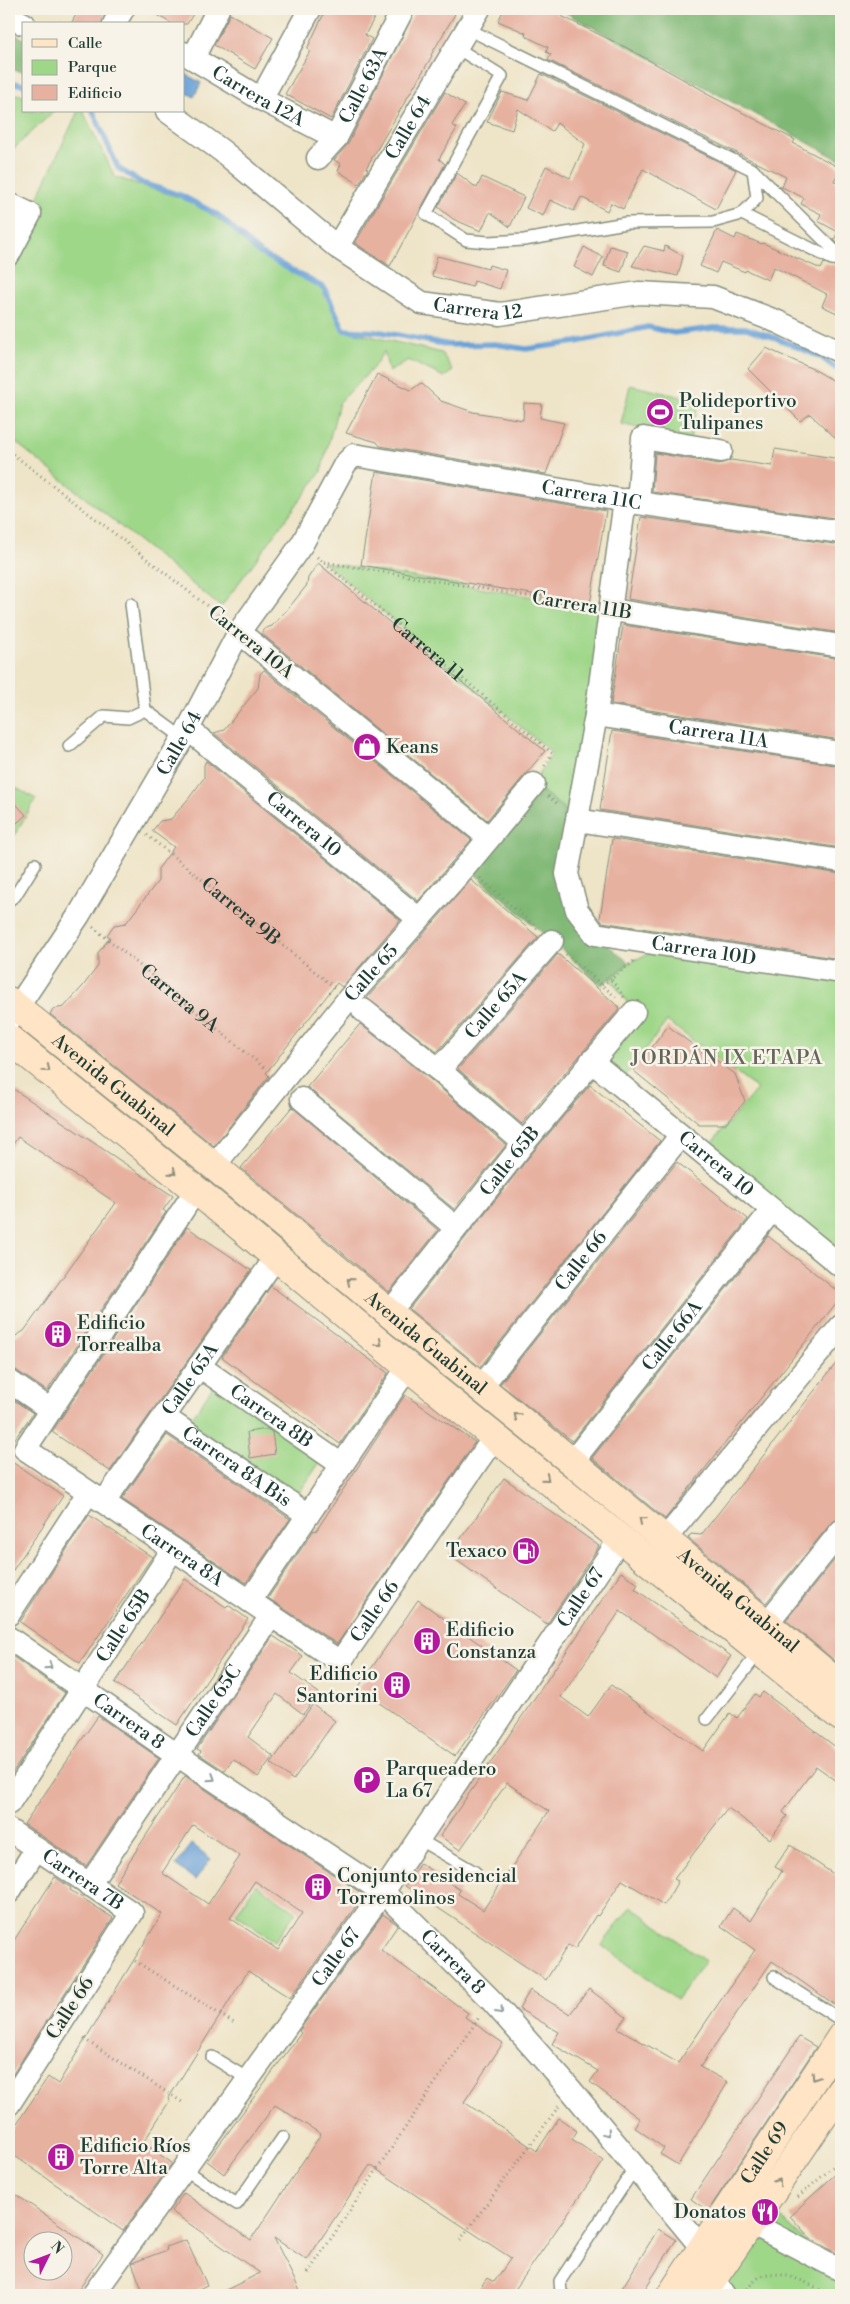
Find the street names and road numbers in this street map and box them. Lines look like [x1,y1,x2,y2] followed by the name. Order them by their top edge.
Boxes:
[334,43,393,128] street label: Calle 63A
[207,60,310,132] street label: Carrera 12A
[380,91,437,164] street label: Calle 64
[432,293,524,326] street label: Carrera 12
[540,475,643,515] street label: Carrera 11C
[530,585,634,625] street label: Carrera 11B
[203,600,300,685] street label: Carrera 10A
[386,612,469,687] street label: Carrera 11
[151,707,207,780] street label: Calle 64
[667,714,771,754] street label: Carrera 11A
[261,786,347,862] street label: Carrera 10
[196,872,286,951] street label: Carrera 9B
[650,931,758,971] street label: Carrera 10D
[339,939,403,1007] street label: Calle 65
[135,959,225,1038] street label: Carrera 9A
[459,966,533,1044] street label: Calle 65A
[46,1028,180,1142] street label: Avenida Guabinal
[474,1121,545,1201] street label: Calle 65B
[674,1126,759,1202] street label: Carrera 10
[550,1226,612,1296] street label: Calle 66
[359,1285,492,1400] street label: Avenida Guabinal
[637,1295,708,1376] street label: Calle 66A
[157,1338,224,1420] street label: Calle 65A
[225,1379,318,1453] street label: Carrera 8B
[177,1421,296,1512] street label: Carrera 8A Bis
[136,1519,229,1592] street label: Carrera 8A
[672,1542,804,1658] street label: Avenida Guabinal
[552,1563,610,1632] street label: Calle 67
[345,1576,405,1647] street label: Calle 66
[91,1584,156,1667] street label: Calle 65B
[180,1660,246,1742] street label: Calle 65C
[88,1688,169,1755] street label: Carrera 8
[37,1844,128,1916] street label: Carrera 7B
[307,1923,366,1992] street label: Calle 67
[415,1924,490,1999] street label: Carrera 8
[41,1972,99,2044] street label: Calle 66
[735,2117,794,2189] street label: Calle 69

